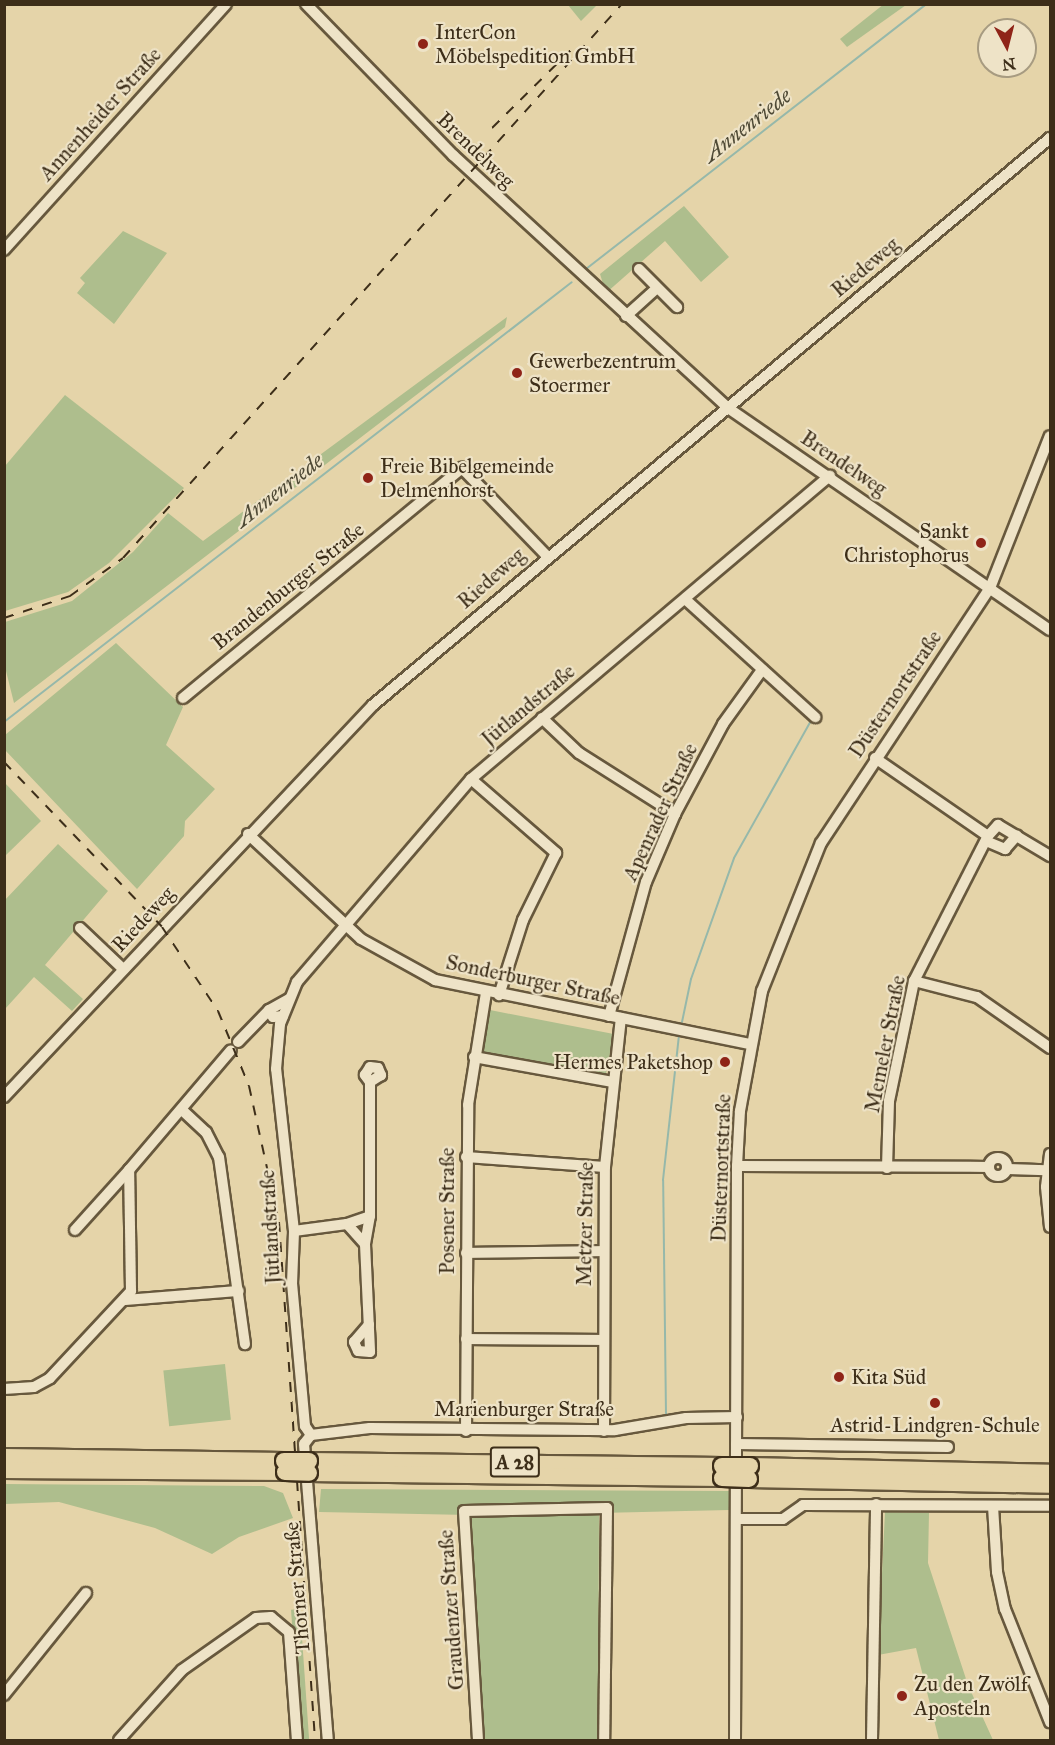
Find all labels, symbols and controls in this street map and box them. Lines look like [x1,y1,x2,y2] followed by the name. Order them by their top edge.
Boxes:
[977,18,1037,78] north arrow
[435,19,635,69] place label: InterCon Möbelspedition GmbH
[416,37,430,51] marker: InterCon Möbelspedition GmbH
[34,42,166,186] street label: Annenheider Straße
[1001,54,1017,75] text: N
[698,82,796,168] water label: Annenriede
[432,107,520,193] street label: Brendelweg
[826,231,904,303] street label: Riedeweg
[529,348,676,398] place label: Gewerbezentrum Stoermer
[510,366,524,380] marker: Gewerbezentrum Stoermer
[796,425,892,501] street label: Brendelweg
[230,447,328,533] water label: Annenriede
[380,453,554,503] place label: Freie Bibelgemeinde Delmenhorst
[361,471,375,485] marker: Freie Bibelgemeinde Delmenhorst
[207,517,369,655] street label: Brandenburger Straße
[844,518,969,568] place label: Sankt Christophorus
[974,536,988,550] marker: Sankt Christophorus
[452,542,530,614] street label: Riedeweg
[843,625,947,763] street label: Düsternortstraße
[476,659,580,751] street label: Jütlandstraße
[617,739,703,885] street label: Apenrader Straße
[106,881,180,957] street label: Riedeweg
[444,949,622,1011] street label: Sonderburger Straße
[859,973,911,1115] street label: Memeler Straße
[553,1049,713,1075] place label: Hermes Paketshop
[718,1055,732,1069] marker: Hermes Paketshop
[706,1093,736,1243] street label: Düsternortstraße
[434,1147,460,1275] street label: Posener Straße
[571,1162,599,1286] street label: Metzer Straße
[254,1169,286,1285] street label: Jütlandstraße
[851,1364,926,1390] place label: Kita Süd
[832,1370,846,1384] marker: Kita Süd
[434,1396,614,1422] street label: Marienburger Straße
[928,1396,942,1410] marker: Astrid-Lindgren-Schule
[830,1412,1040,1438] place label: Astrid-Lindgren-Schule
[490,1445,540,1479] road number: A 28
[279,1521,315,1655] street label: Thorner Straße
[433,1529,469,1691] street label: Graudenzer Straße
[914,1671,1028,1721] place label: Zu den Zwölf Aposteln
[895,1689,909,1703] marker: Zu den Zwölf Aposteln

